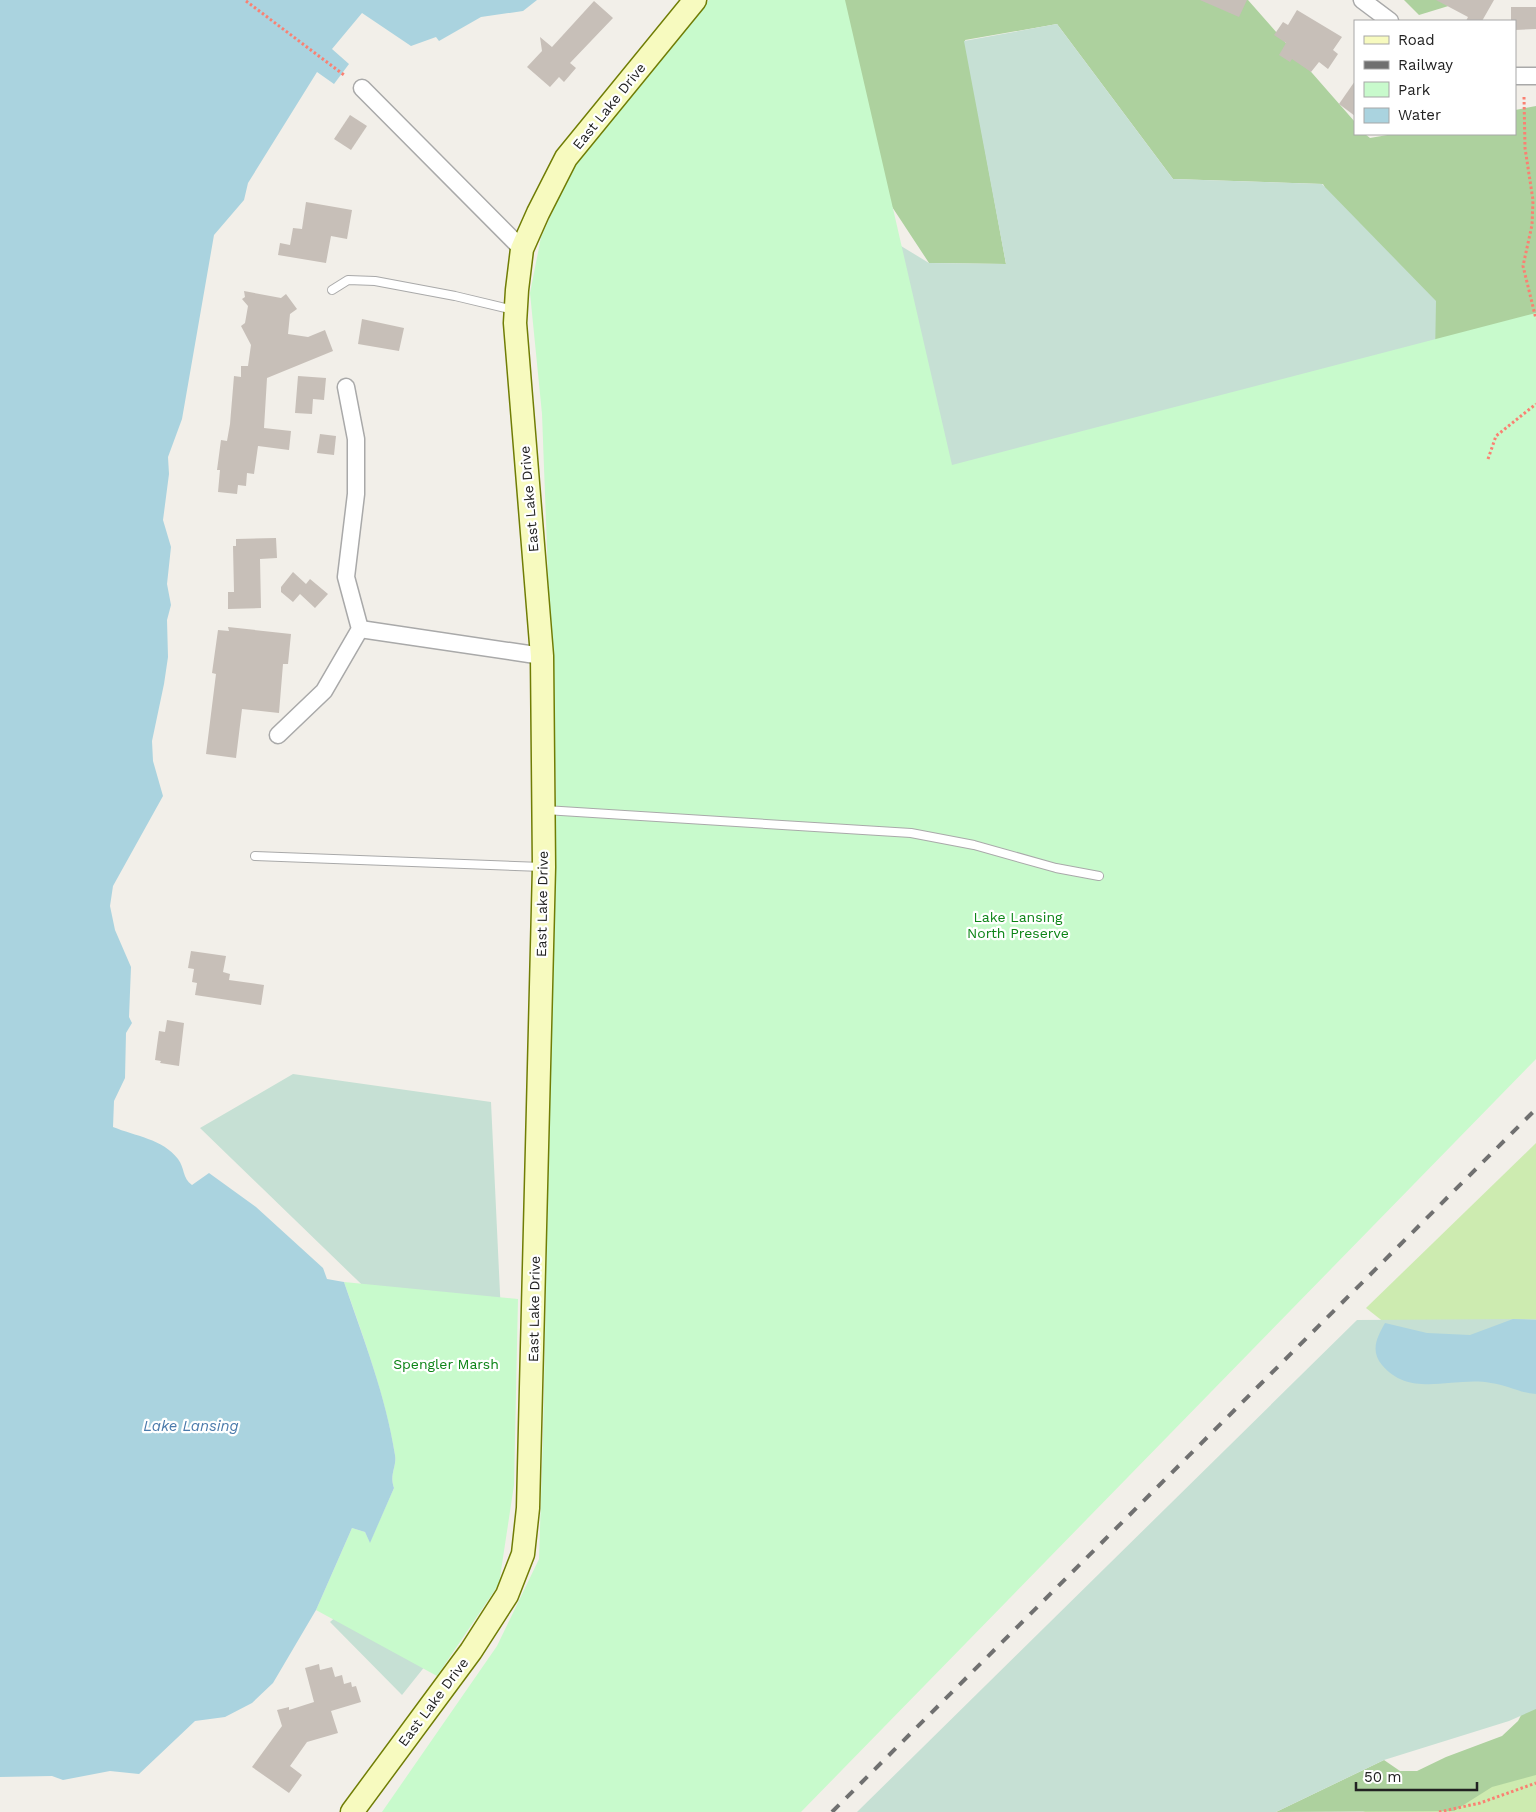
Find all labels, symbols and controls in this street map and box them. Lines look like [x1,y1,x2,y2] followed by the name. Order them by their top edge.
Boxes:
[1354,20,1516,135] legend
[1398,31,1435,49] text: Road
[1398,56,1453,74] text: Railway
[569,60,649,152] street label: East Lake Drive
[1398,81,1431,99] text: Park
[1398,106,1441,124] text: Water
[516,445,542,553] street label: East Lake Drive
[533,851,551,957] street label: East Lake Drive
[967,909,1069,941] park label: Lake Lansing North Preserve
[525,1256,543,1362] street label: East Lake Drive
[393,1356,499,1372] park label: Spengler Marsh
[143,1417,239,1435] water label: Lake Lansing
[395,1655,471,1749] street label: East Lake Drive
[1356,1760,1477,1792] scale bar
[1364,1768,1401,1786] text: 50 m

